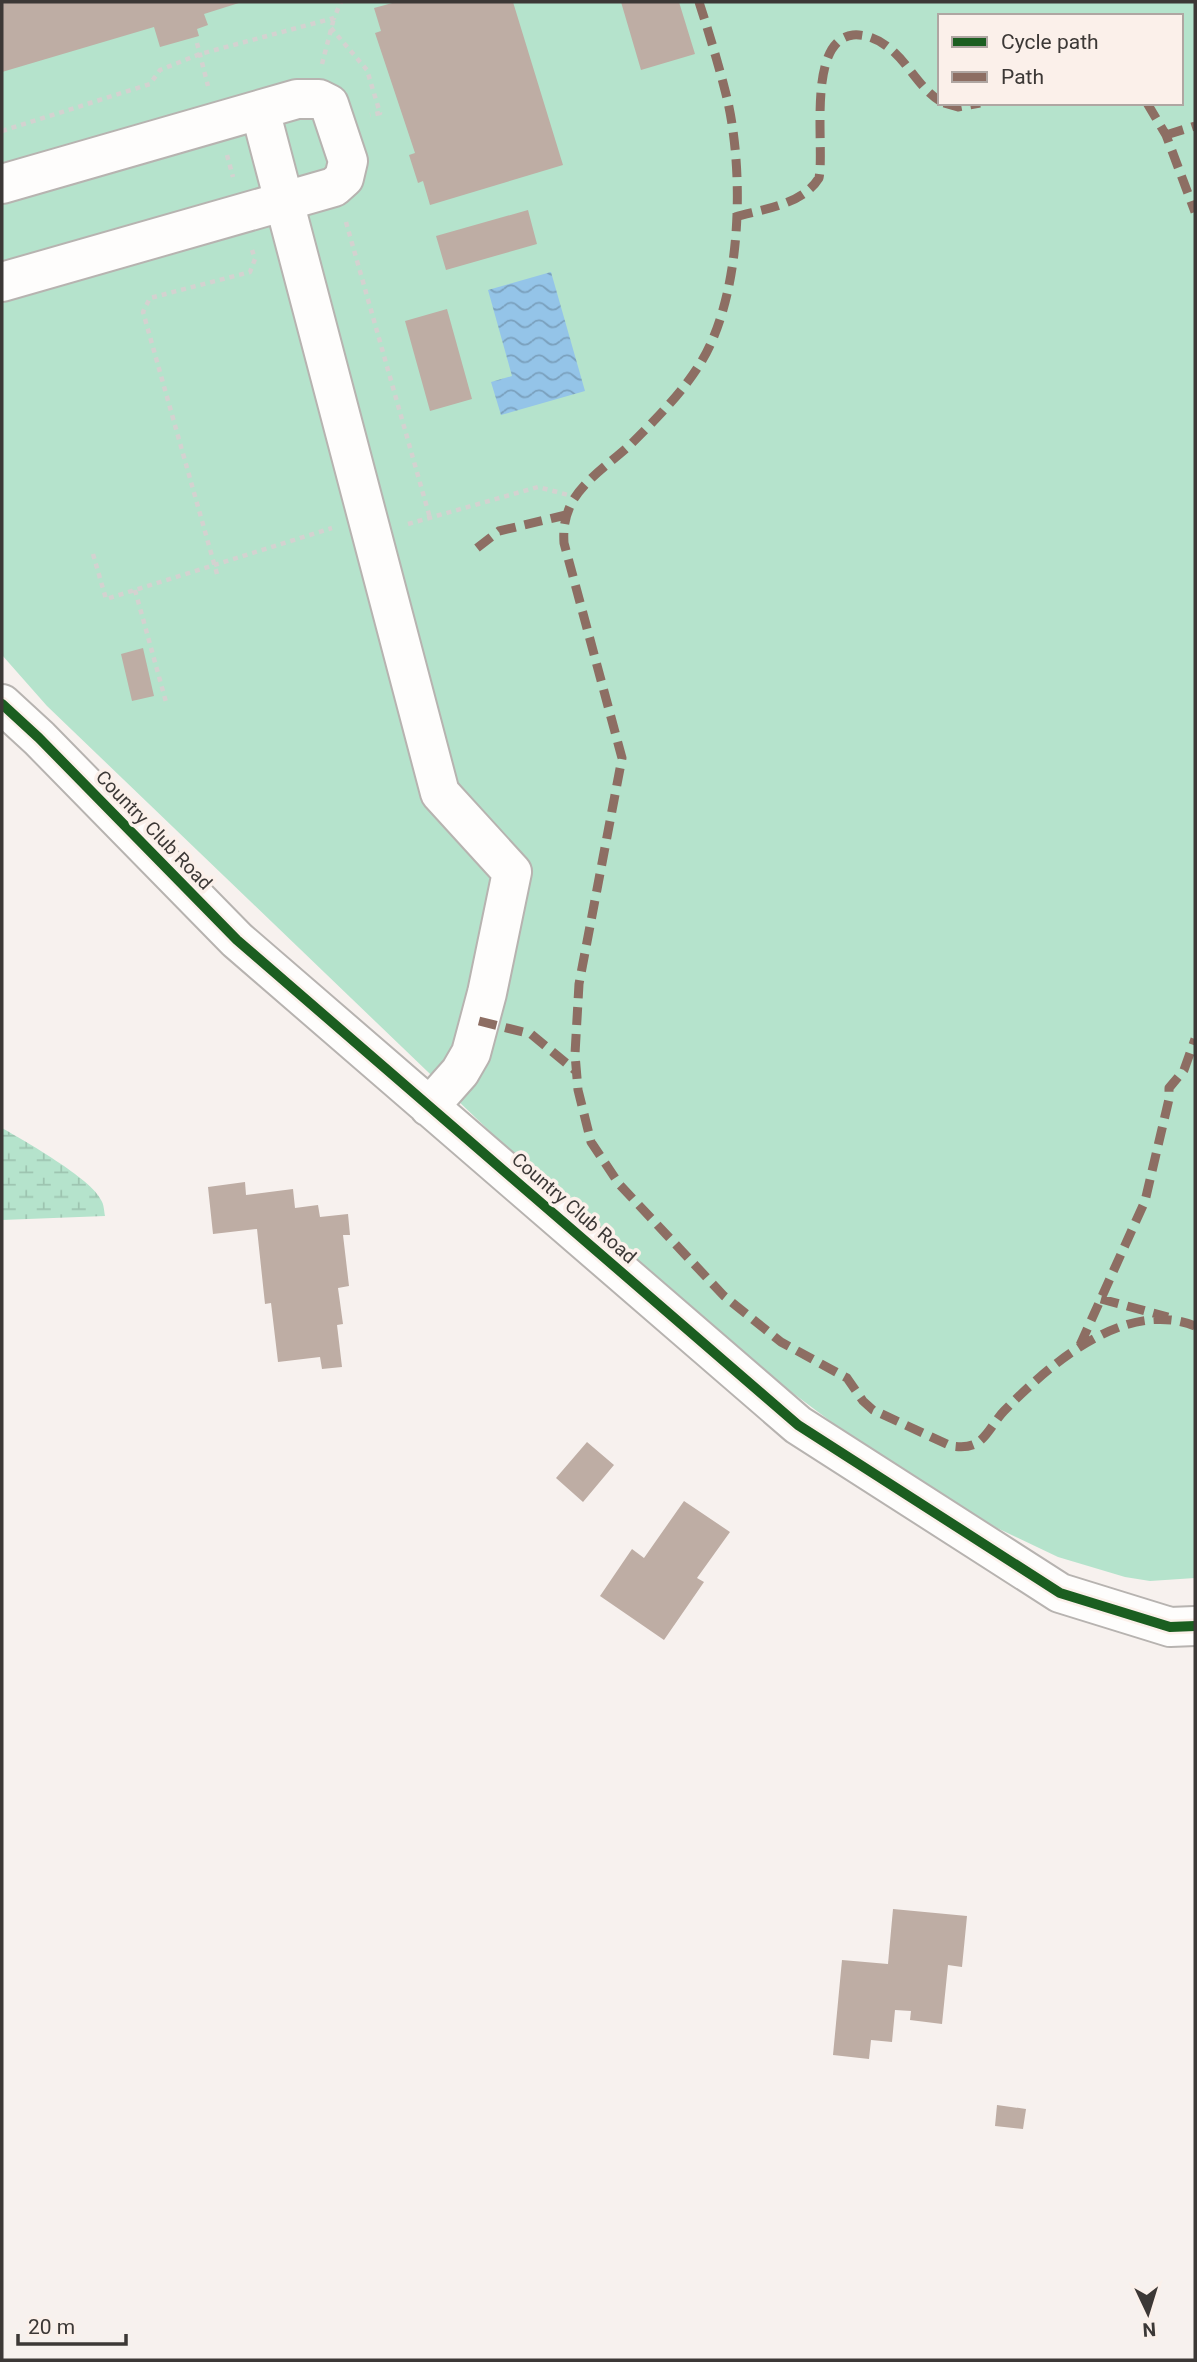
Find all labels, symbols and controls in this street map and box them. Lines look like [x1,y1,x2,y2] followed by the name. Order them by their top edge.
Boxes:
[938,14,1183,105] legend
[1001,30,1099,54] text: Cycle path
[1001,65,1044,89] text: Path
[91,765,217,895] street label: Country Club Road
[507,1148,641,1268] street label: Country Club Road
[1113,2278,1183,2348] north arrow
[18,2302,126,2346] scale bar
[28,2315,75,2339] text: 20 m
[1142,2318,1157,2341] text: N

